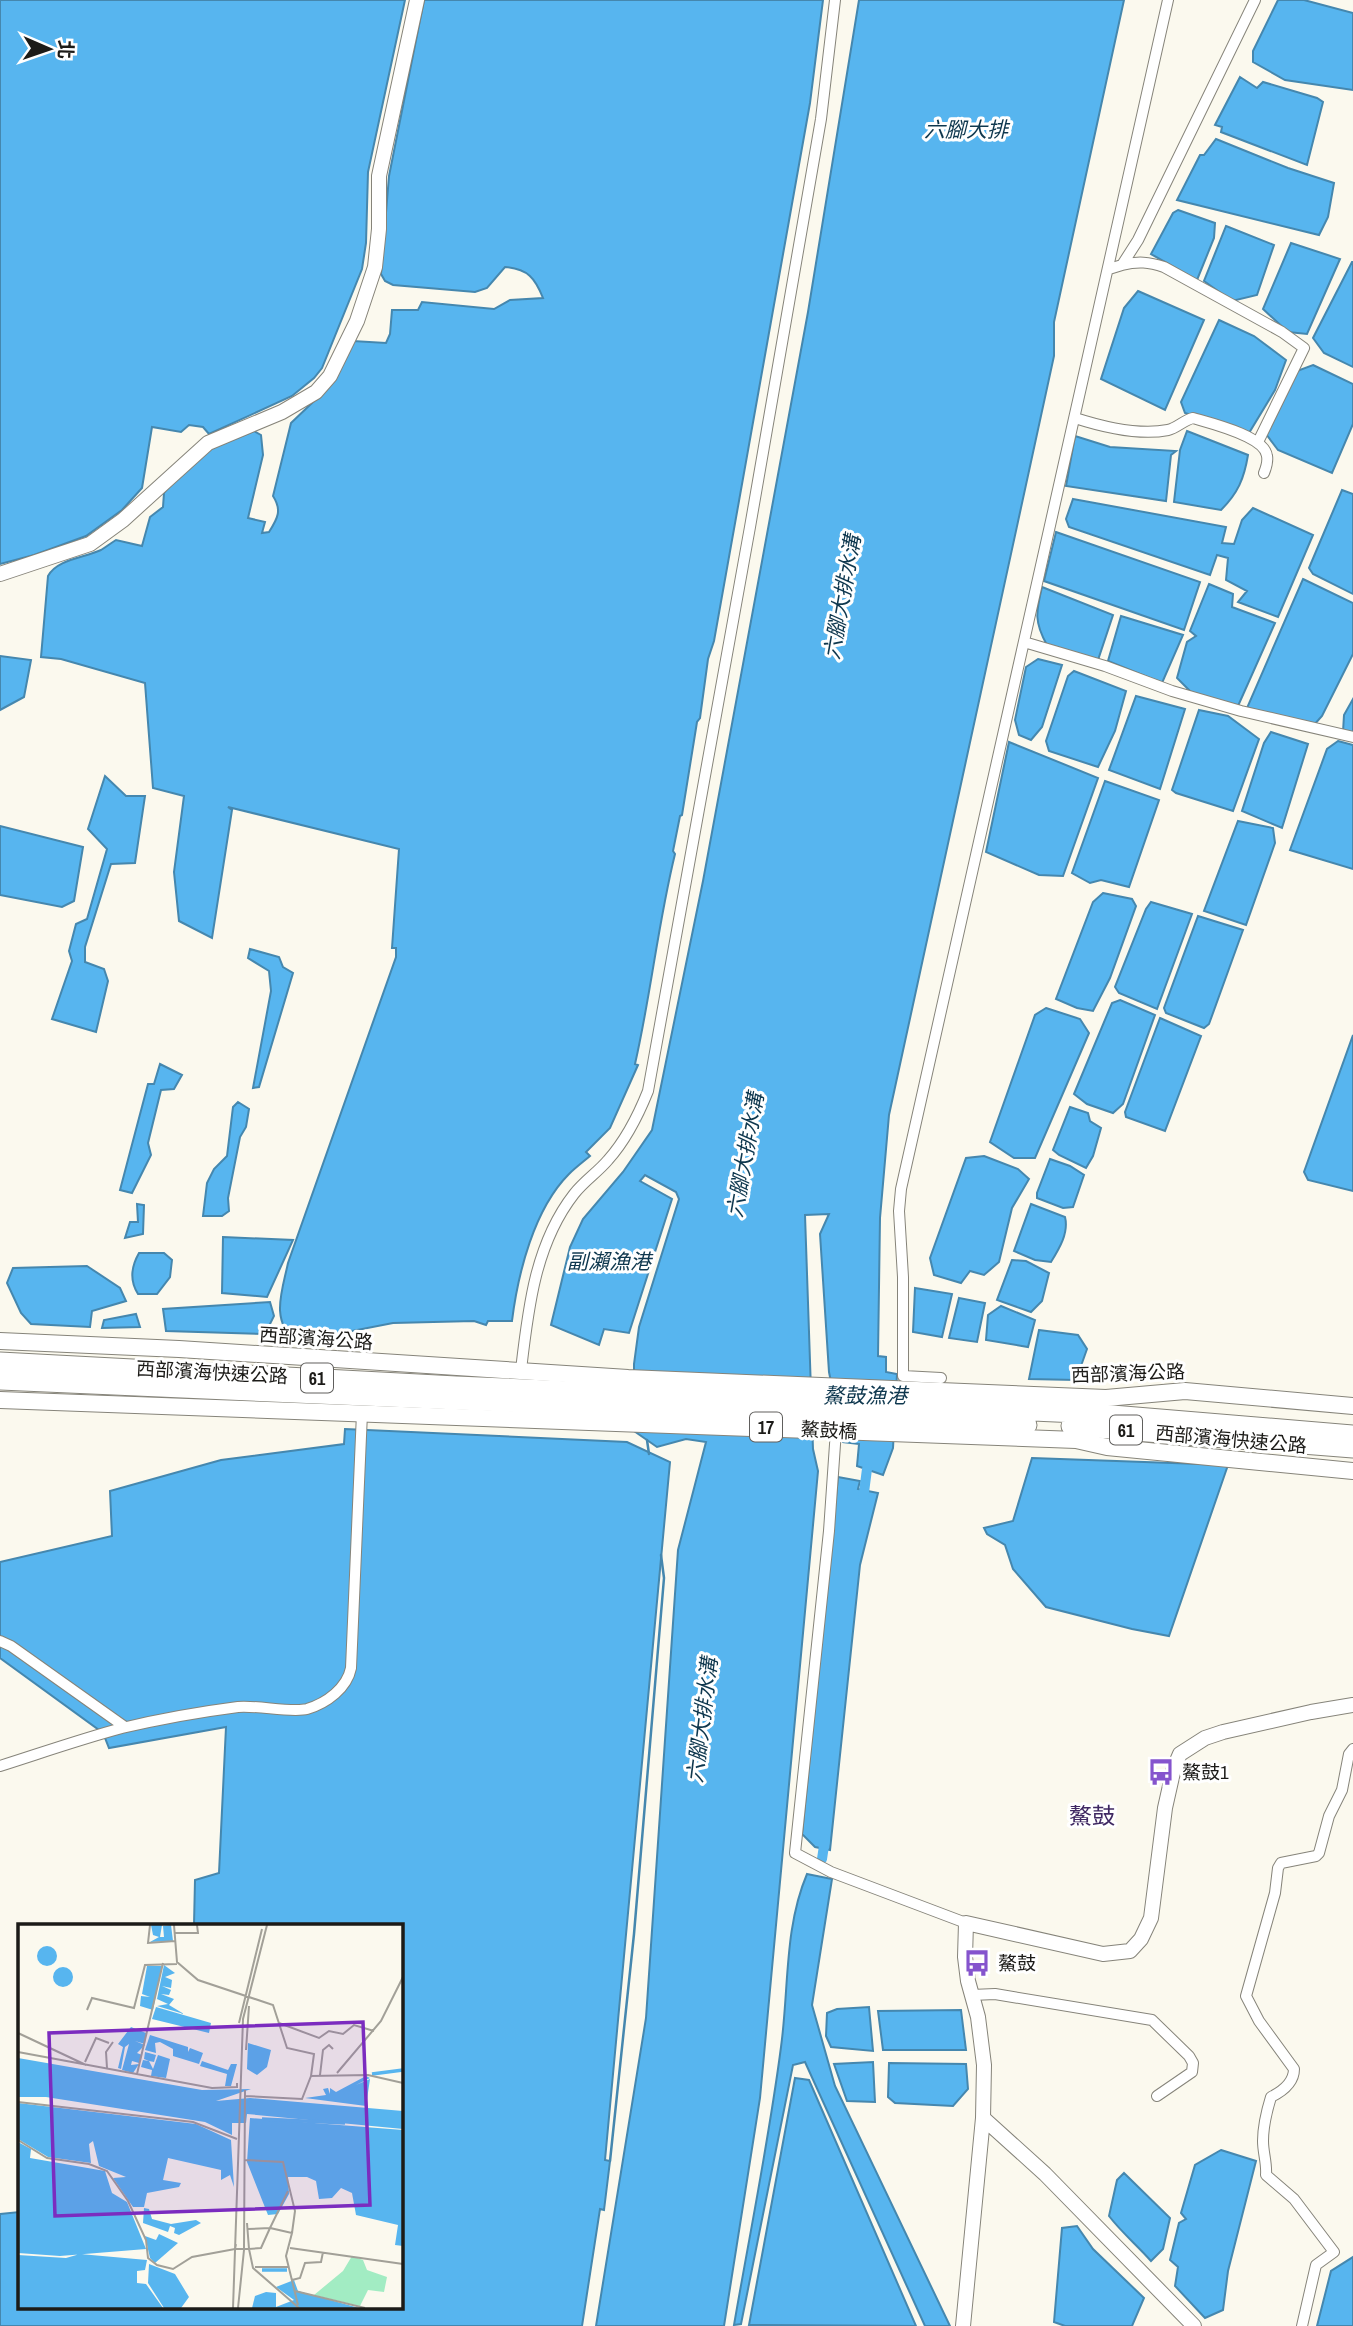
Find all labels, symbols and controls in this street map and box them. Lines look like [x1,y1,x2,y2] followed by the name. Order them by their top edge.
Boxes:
[14,14,84,84] north arrow
[53,40,79,60] text: 北
[924,115,1011,144] water label: 六腳大排
[817,529,868,662] water label: 六腳大排水溝
[720,1087,771,1220] water label: 六腳大排水溝
[567,1247,654,1276] water label: 副瀨漁港
[258,1321,374,1355] street label: 西部濱海公路
[135,1355,289,1389] street label: 西部濱海快速公路
[1071,1358,1185,1388] street label: 西部濱海公路
[301,1364,333,1392] road number: 61
[823,1381,910,1410] water label: 鰲鼓漁港
[750,1412,782,1442] road number: 17
[1110,1415,1142,1444] road number: 61
[800,1416,858,1444] street label: 鰲鼓橋
[1154,1419,1308,1459] street label: 西部濱海快速公路
[680,1653,724,1784] water label: 六腳大排水溝
[1146,1757,1176,1787] bus stop icon: 鰲鼓1
[1182,1759,1229,1785] place label: 鰲鼓1
[1069,1800,1115,1831] district label: 鰲鼓
[18,1924,402,2308] inset map
[962,1948,992,1978] bus stop icon: 鰲鼓
[998,1950,1036,1976] place label: 鰲鼓

